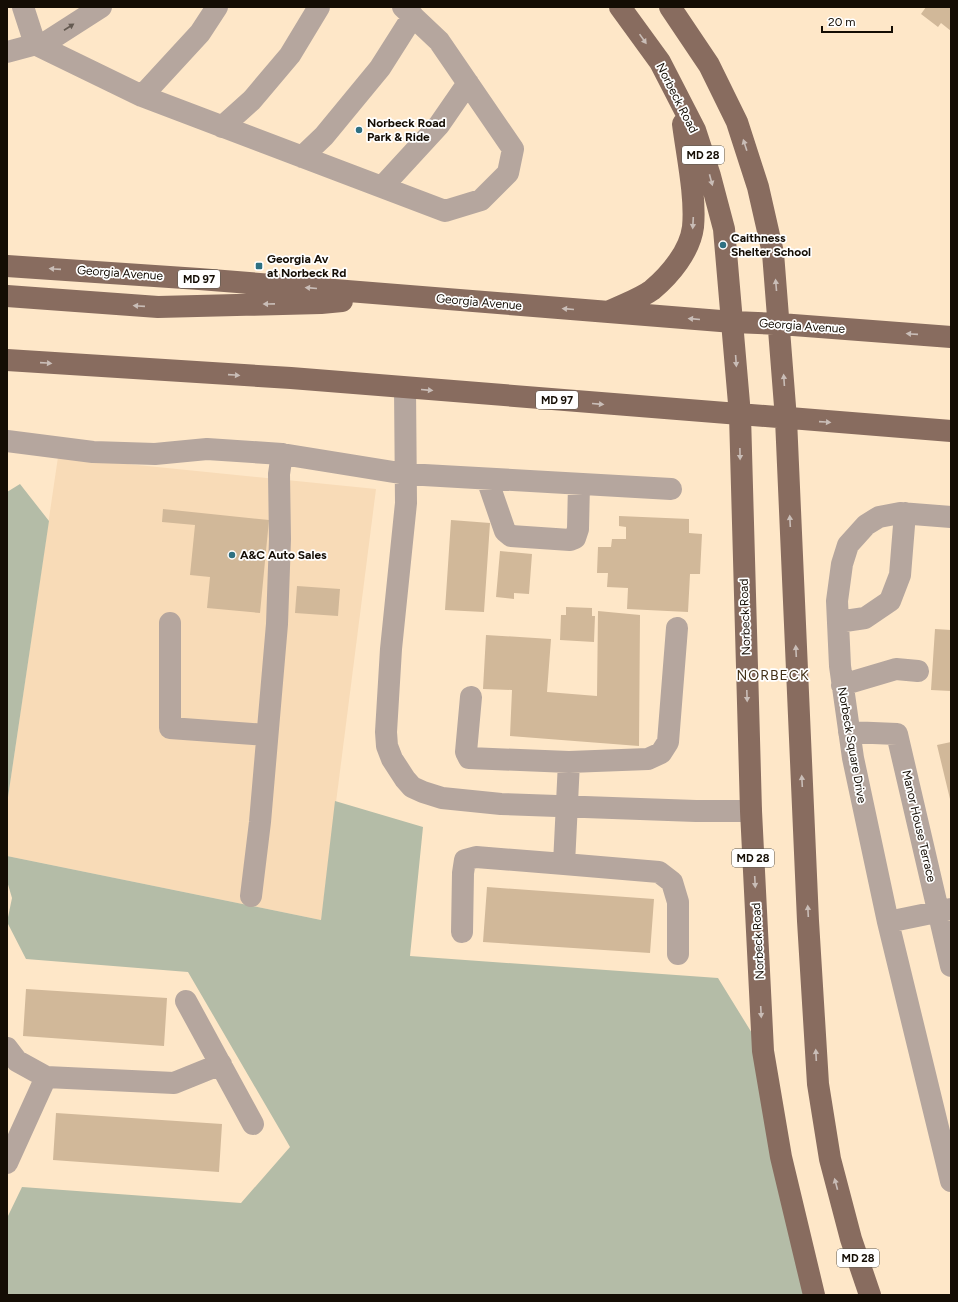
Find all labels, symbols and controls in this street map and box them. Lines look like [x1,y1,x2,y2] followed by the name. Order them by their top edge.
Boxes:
[822,8,892,34] scale bar
[828,15,856,29] text: 20 m
[63,24,75,31] one-way arrow
[639,33,647,44] one-way arrow
[653,61,701,135] street label: Norbeck Road
[367,116,446,144] place label: Norbeck Road Park & Ride
[354,125,364,135] marker: Norbeck Road Park & Ride
[742,139,748,151] one-way arrow
[682,146,724,164] road number: MD 28
[708,174,714,186] one-way arrow
[689,217,696,229] one-way arrow
[731,231,811,259] place label: Caithness Shelter School
[718,240,728,250] marker: Caithness Shelter School
[267,252,346,280] place label: Georgia Av at Norbeck Rd
[254,261,264,271] marker: Georgia Av at Norbeck Rd
[77,263,164,283] street label: Georgia Avenue
[49,265,61,272] one-way arrow
[178,270,220,288] road number: MD 97
[773,279,780,291] one-way arrow
[305,284,317,291] one-way arrow
[435,291,523,313] street label: Georgia Avenue
[262,301,275,307] one-way arrow
[133,302,145,309] one-way arrow
[562,305,574,312] one-way arrow
[688,315,700,322] one-way arrow
[759,316,846,336] street label: Georgia Avenue
[906,331,918,338] one-way arrow
[732,355,739,367] one-way arrow
[40,359,52,366] one-way arrow
[228,371,240,378] one-way arrow
[780,374,787,386] one-way arrow
[421,386,433,393] one-way arrow
[536,391,578,409] road number: MD 97
[592,400,604,407] one-way arrow
[819,418,831,425] one-way arrow
[737,448,743,461] one-way arrow
[787,515,794,527] one-way arrow
[240,548,327,562] place label: A&C Auto Sales
[227,550,237,560] marker: A&C Auto Sales
[737,578,753,656] street label: Norbeck Road
[793,644,799,657] one-way arrow
[737,667,809,684] district label: NORBECK
[835,686,869,805] street label: Norbeck Square Drive
[744,690,750,703] one-way arrow
[899,769,939,884] street label: Manor House Terrace
[799,774,805,787] one-way arrow
[732,849,774,867] road number: MD 28
[751,876,758,888] one-way arrow
[749,902,767,980] street label: Norbeck Road
[804,905,811,917] one-way arrow
[758,1006,765,1018] one-way arrow
[813,1048,819,1061] one-way arrow
[833,1177,839,1189] one-way arrow
[837,1249,879,1267] road number: MD 28

